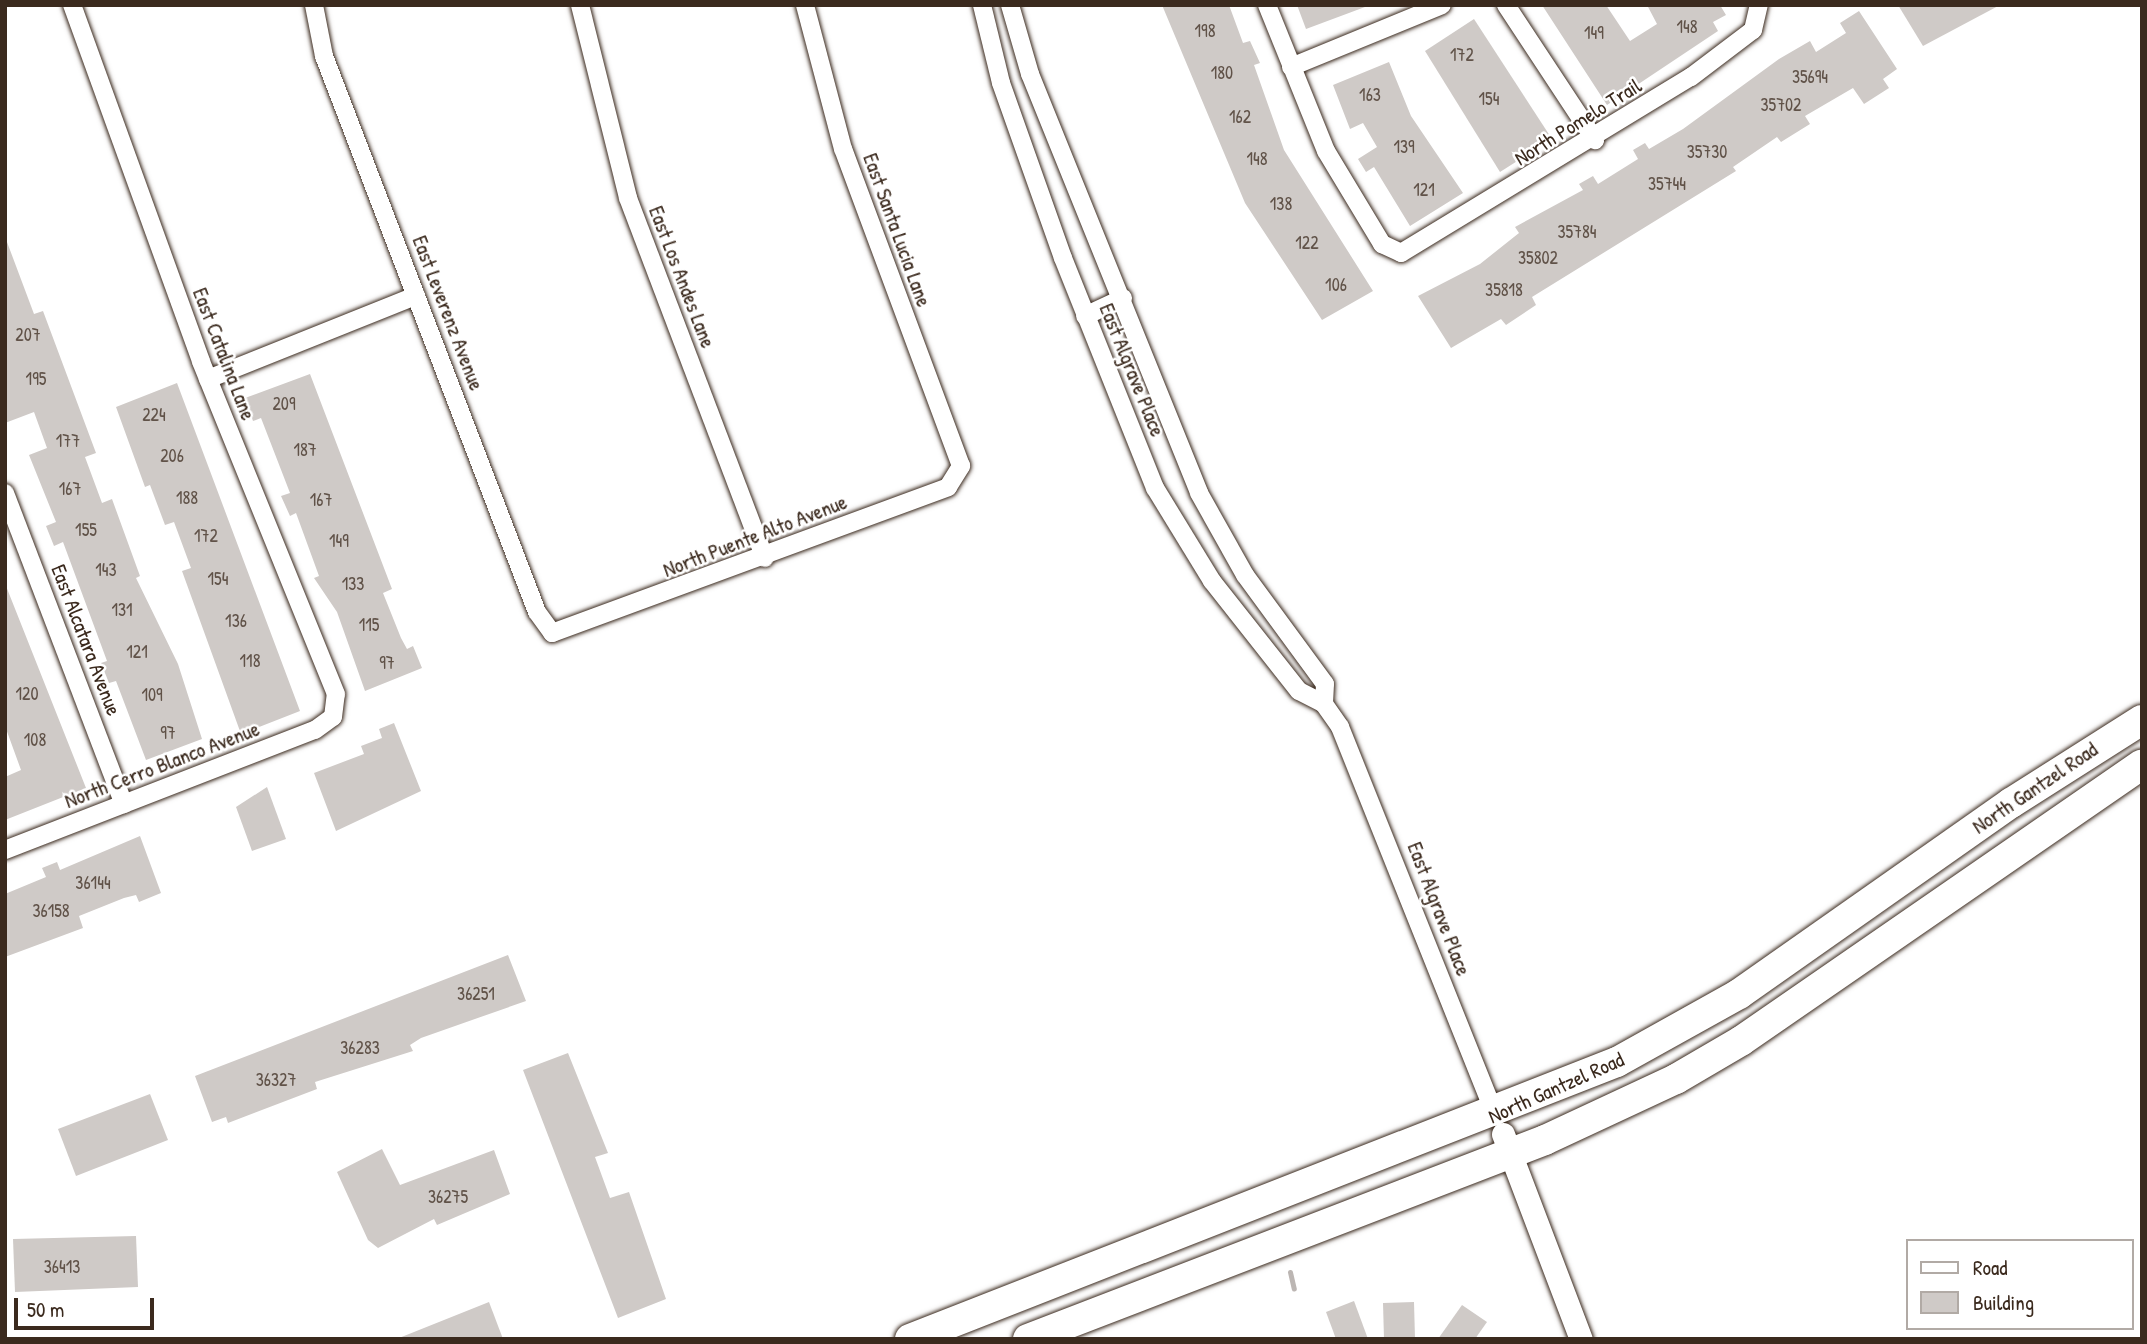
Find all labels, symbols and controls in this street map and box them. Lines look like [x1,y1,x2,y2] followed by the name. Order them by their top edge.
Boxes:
[1676,16,1698,38] house number: 148
[1195,20,1215,42] house number: 198
[1584,22,1604,44] house number: 149
[1450,44,1474,66] house number: 172
[1211,62,1233,84] house number: 180
[1792,66,1828,88] house number: 35694
[1510,73,1646,171] street label: North Pomelo Trail
[1359,84,1381,106] house number: 163
[1479,88,1499,110] house number: 154
[1760,94,1802,116] house number: 35702
[1229,106,1251,128] house number: 162
[1393,136,1415,158] house number: 139
[1687,141,1727,163] house number: 35730
[1246,148,1268,170] house number: 148
[858,150,936,310] street label: East Santa Lucia Lane
[1648,173,1686,195] house number: 35744
[1413,179,1435,201] house number: 121
[1270,193,1292,215] house number: 138
[643,202,721,352] street label: East Los Andes Lane
[1557,221,1597,243] house number: 35784
[407,232,489,394] street label: East Leverenz Avenue
[1295,232,1319,254] house number: 122
[1518,247,1558,269] house number: 35802
[1325,274,1347,296] house number: 106
[1485,279,1523,301] house number: 35818
[187,284,261,424] street label: East Catalina Lane
[1094,300,1170,440] street label: East Algrave Place
[15,324,41,346] house number: 207
[26,368,46,390] house number: 195
[272,393,296,415] house number: 209
[142,404,166,426] house number: 224
[56,430,80,452] house number: 177
[293,439,317,461] house number: 187
[160,445,184,467] house number: 206
[59,478,81,500] house number: 167
[176,487,198,509] house number: 188
[310,489,332,511] house number: 167
[659,489,851,583] street label: North Puente Alto Avenue
[75,519,97,541] house number: 155
[194,525,218,547] house number: 172
[329,530,349,552] house number: 149
[95,559,117,581] house number: 143
[46,561,126,719] street label: East Alcatara Avenue
[208,568,228,590] house number: 154
[342,573,364,595] house number: 133
[111,599,133,621] house number: 131
[225,610,247,632] house number: 136
[359,614,379,636] house number: 115
[126,641,148,663] house number: 121
[240,650,260,672] house number: 118
[379,652,395,674] house number: 97
[15,683,39,705] house number: 120
[141,684,163,706] house number: 109
[61,716,263,814] street label: North Cerro Blanco Avenue
[160,722,176,744] house number: 97
[24,729,46,751] house number: 108
[1968,737,2102,839] street label: North Gantzel Road
[1402,839,1476,979] street label: East Algrave Place
[75,872,111,894] house number: 36144
[32,900,70,922] house number: 36158
[457,983,495,1005] house number: 36251
[340,1037,380,1059] house number: 36283
[1484,1047,1628,1129] street label: North Gantzel Road
[256,1069,296,1091] house number: 36327
[428,1186,468,1208] house number: 36275
[1906,1239,2133,1330] legend
[1973,1253,2007,1282] text: Road
[44,1256,80,1278] house number: 36413
[18,1284,158,1328] scale bar
[1973,1288,2034,1317] text: Building
[27,1295,64,1324] text: 50 m

